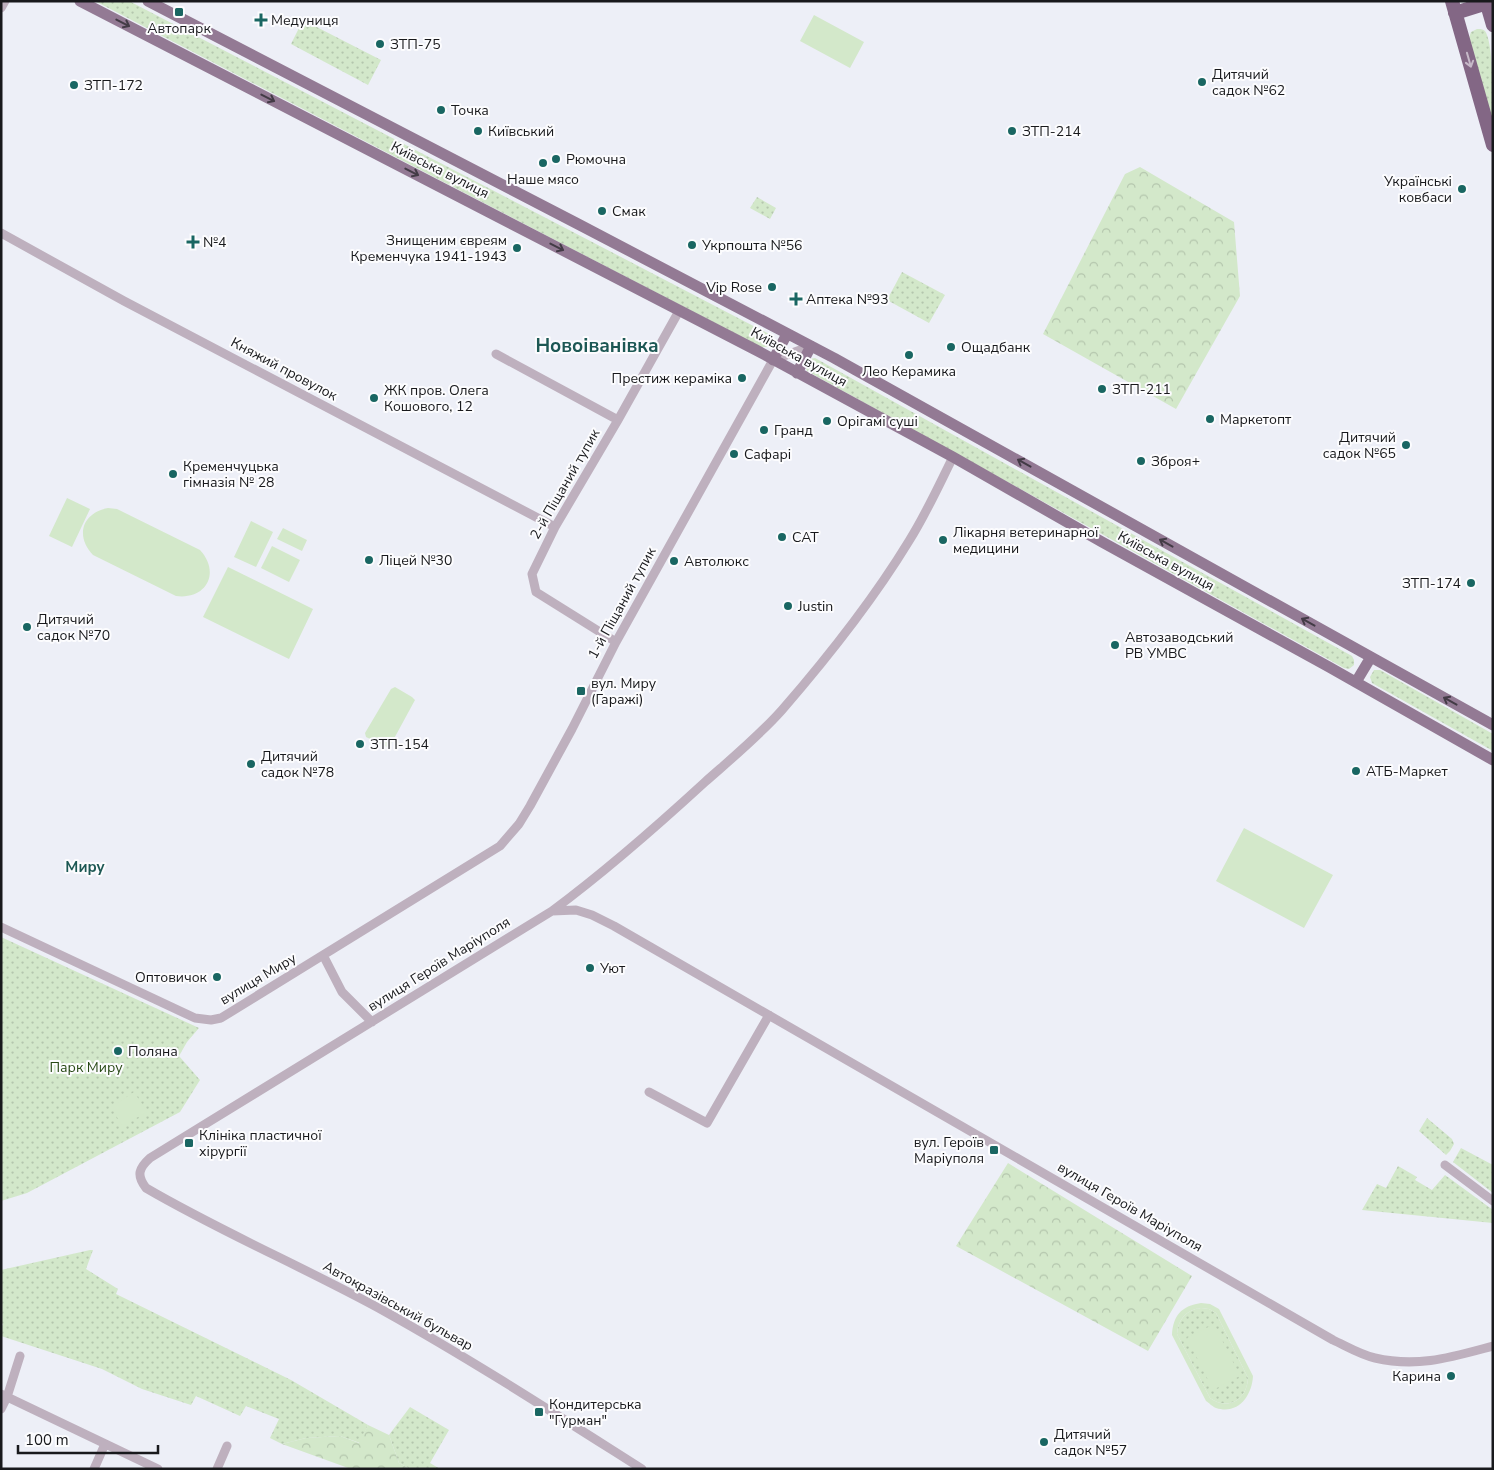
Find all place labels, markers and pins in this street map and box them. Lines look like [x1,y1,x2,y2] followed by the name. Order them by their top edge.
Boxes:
[173,6,185,18] marker: Автопарк
[271,11,339,30] place label: Медуниця
[255,14,267,26] marker: Медуниця
[147,19,211,38] place label: Автопарк
[390,35,441,54] place label: ЗТП-75
[374,38,386,50] marker: ЗТП-75
[1212,65,1285,100] place label: Дитячий садок №62
[84,76,143,95] place label: ЗТП-172
[1196,76,1208,88] marker: Дитячий садок №62
[68,79,80,91] marker: ЗТП-172
[451,101,489,120] place label: Точка
[435,104,447,116] marker: Точка
[488,122,554,141] place label: Київський
[1022,122,1081,141] place label: ЗТП-214
[472,125,484,137] marker: Київський
[1006,125,1018,137] marker: ЗТП-214
[566,150,626,169] place label: Рюмочна
[550,153,562,165] marker: Рюмочна
[537,157,549,169] marker: Наше мясо
[507,170,579,189] place label: Наше мясо
[1383,172,1452,207] place label: Українські ковбаси
[1456,183,1468,195] marker: Українські ковбаси
[612,202,646,221] place label: Смак
[596,205,608,217] marker: Смак
[350,231,507,266] place label: Знищеним євреям Кременчука 1941-1943
[203,233,227,252] place label: №4
[187,236,199,248] marker: №4
[701,236,803,255] place label: Укрпошта №56
[686,239,698,251] marker: Укрпошта №56
[511,242,523,254] marker: Знищеним євреям Кременчука 1941-1943
[705,278,762,297] place label: Vip Rose
[766,281,778,293] marker: Vip Rose
[806,290,889,309] place label: Аптека №93
[790,293,802,305] marker: Аптека №93
[961,338,1031,357] place label: Ощадбанк
[945,341,957,353] marker: Ощадбанк
[903,349,915,361] marker: Лео Керамика
[862,362,956,381] place label: Лео Керамика
[612,369,732,388] place label: Престиж кераміка
[736,372,748,384] marker: Престиж кераміка
[1112,380,1171,399] place label: ЗТП-211
[384,381,489,416] place label: ЖК пров. Олега Кошового, 12
[1096,383,1108,395] marker: ЗТП-211
[368,392,380,404] marker: ЖК пров. Олега Кошового, 12
[1220,410,1292,429] place label: Маркетопт
[837,412,918,431] place label: Орігамі суші
[1204,413,1216,425] marker: Маркетопт
[821,415,833,427] marker: Орігамі суші
[774,421,813,440] place label: Гранд
[758,424,770,436] marker: Гранд
[1323,428,1396,463] place label: Дитячий садок №65
[1400,439,1412,451] marker: Дитячий садок №65
[744,445,791,464] place label: Сафарі
[728,448,740,460] marker: Сафарі
[1151,452,1200,471] place label: Зброя+
[1135,455,1147,467] marker: Зброя+
[183,457,279,492] place label: Кременчуцька гімназія № 28
[167,468,179,480] marker: Кременчуцька гімназія № 28
[953,523,1099,558] place label: Лікарня ветеринарної медицини
[792,528,819,547] place label: САТ
[776,531,788,543] marker: САТ
[937,534,949,546] marker: Лікарня ветеринарної медицини
[379,551,452,570] place label: Ліцей №30
[684,552,749,571] place label: Автолюкс
[363,554,375,566] marker: Ліцей №30
[668,555,680,567] marker: Автолюкс
[1402,574,1461,593] place label: ЗТП-174
[1465,577,1477,589] marker: ЗТП-174
[797,597,833,616] place label: Justin
[782,600,794,612] marker: Justin
[37,610,110,645] place label: Дитячий садок №70
[21,621,33,633] marker: Дитячий садок №70
[1125,628,1233,663] place label: Автозаводський РВ УМВС
[1109,639,1121,651] marker: Автозаводський РВ УМВС
[591,674,657,709] place label: вул. Миру (Гаражі)
[575,685,587,697] marker: вул. Миру (Гаражі)
[370,735,429,754] place label: ЗТП-154
[354,738,366,750] marker: ЗТП-154
[261,747,334,782] place label: Дитячий садок №78
[245,758,257,770] marker: Дитячий садок №78
[1366,762,1448,781] place label: АТБ-Маркет
[1350,765,1362,777] marker: АТБ-Маркет
[599,959,626,978] place label: Уют
[584,962,596,974] marker: Уют
[135,968,208,987] place label: Оптовичок
[211,971,223,983] marker: Оптовичок
[128,1042,178,1061] place label: Поляна
[112,1045,124,1057] marker: Поляна
[199,1126,322,1161] place label: Клініка пластичної хірургії
[914,1133,984,1168] place label: вул. Героїв Маріуполя
[183,1137,195,1149] marker: Клініка пластичної хірургії
[988,1144,1000,1156] marker: вул. Героїв Маріуполя
[1392,1367,1441,1386] place label: Карина
[1445,1370,1457,1382] marker: Карина
[549,1395,642,1430] place label: Кондитерська "Гурман"
[533,1406,545,1418] marker: Кондитерська "Гурман"
[1054,1425,1127,1460] place label: Дитячий садок №57
[1038,1436,1050,1448] marker: Дитячий садок №57

